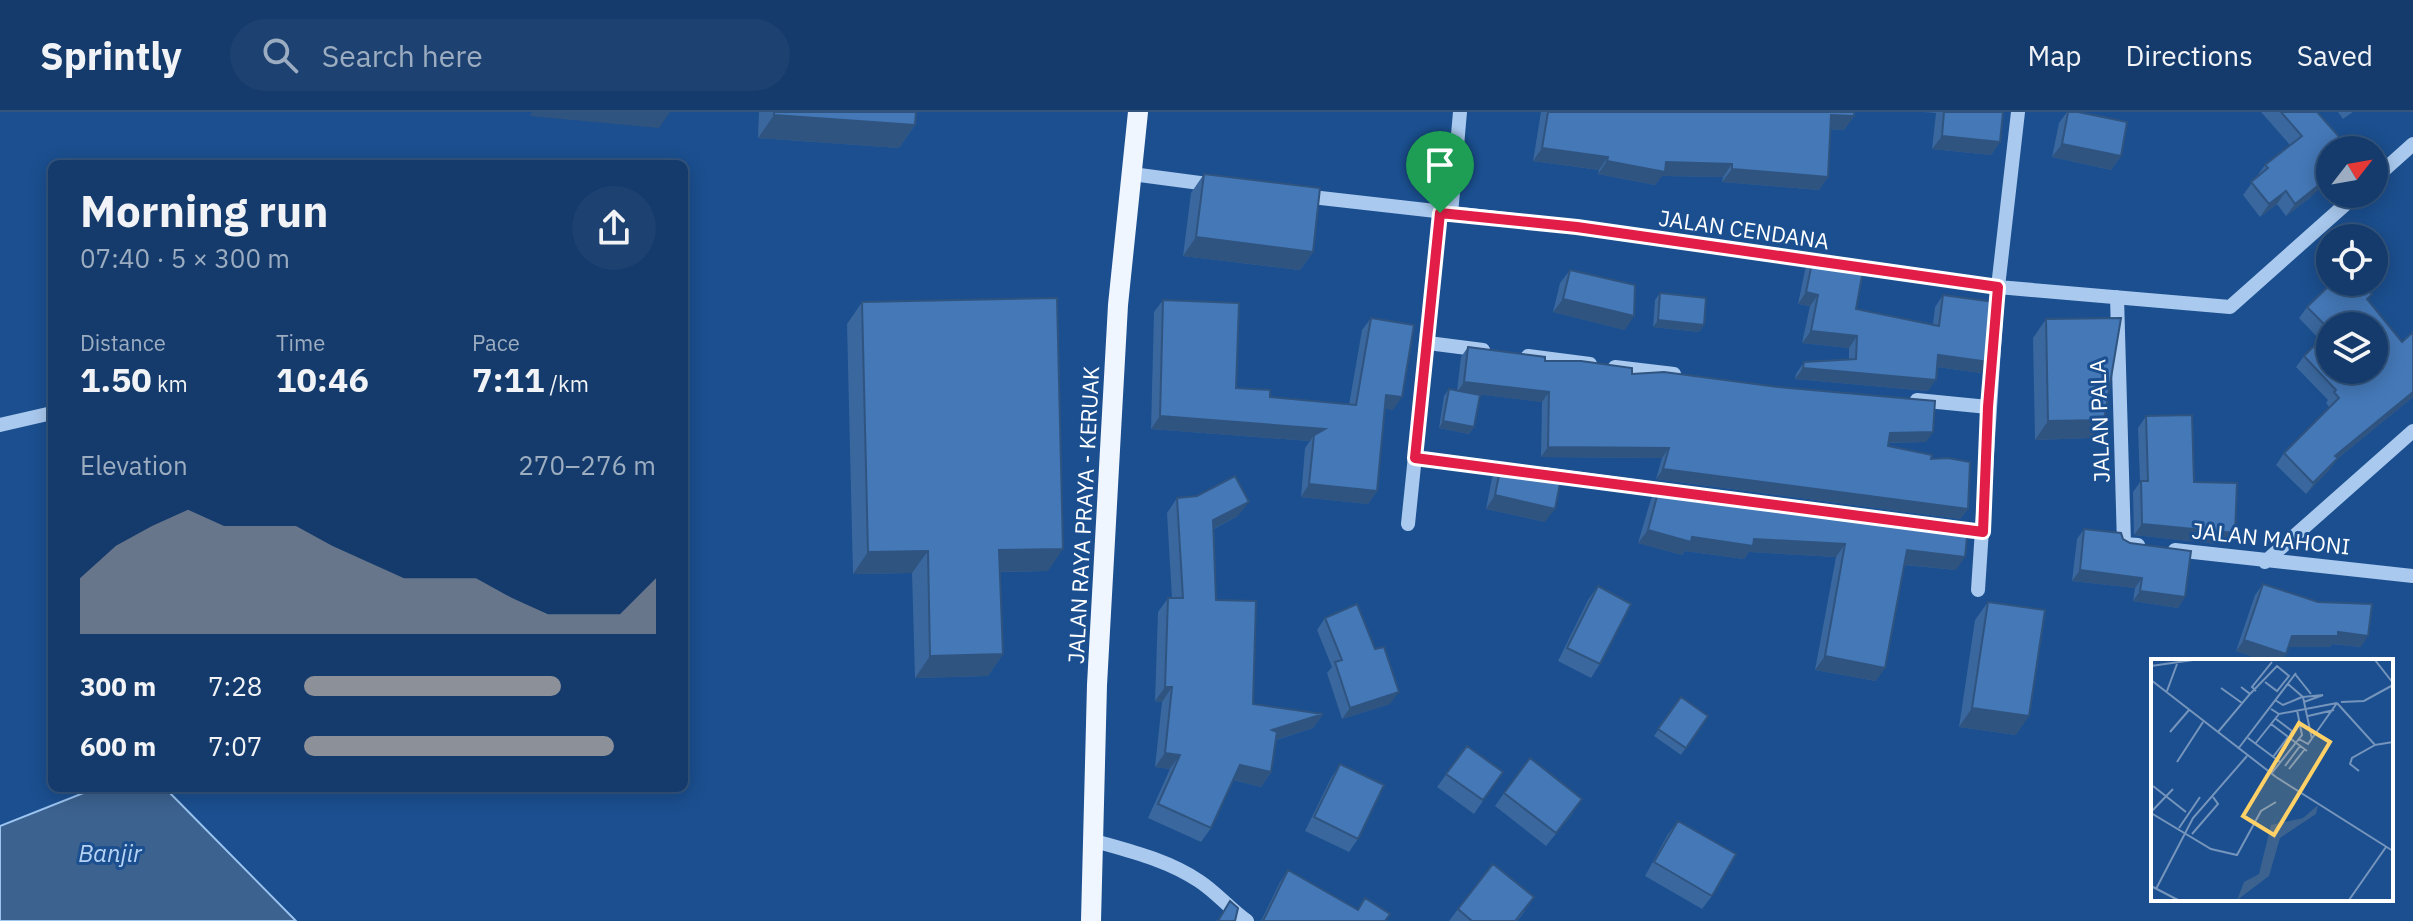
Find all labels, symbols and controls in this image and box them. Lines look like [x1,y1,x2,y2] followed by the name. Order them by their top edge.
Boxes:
[230,19,790,91] search box
[40,31,182,80] text: Sprintly
[258,33,302,77] icon: search
[322,36,483,75] text: Search here
[2027,37,2081,74] text: Map
[2125,37,2253,74] text: Directions
[2297,37,2373,74] text: Saved
[1406,131,1474,213] pin
[2316,136,2388,208] north arrow
[2316,136,2388,384] map controls
[1418,143,1462,187] icon: arrive
[80,182,329,239] text: Morning run
[572,186,656,270] button: share
[1657,203,1831,255] street label: JALAN CENDANA
[2316,224,2388,296] button: locate
[80,241,290,275] text: 07:40 · 5 × 300 m
[2316,312,2388,384] button: layers
[80,328,166,357] text: Distance
[276,328,325,357] text: Time
[472,328,520,357] text: Pace
[80,357,152,401] text: 1.50
[276,357,369,401] text: 10:46
[472,357,544,401] text: 7:11
[2082,359,2116,483] street label: JALAN PALA
[1061,365,1105,665] street label: JALAN RAYA PRAYA - KERUAK
[152,369,188,398] text: km
[544,369,589,398] text: /km
[80,448,188,482] text: Elevation
[518,448,656,482] text: 270–276 m
[2190,515,2352,561] street label: JALAN MAHONI
[2151,659,2393,901] inset map
[80,669,156,703] text: 300 m
[208,669,262,703] text: 7:28
[80,729,156,763] text: 600 m
[208,729,262,763] text: 7:07
[78,837,143,869] water label: Banjir

